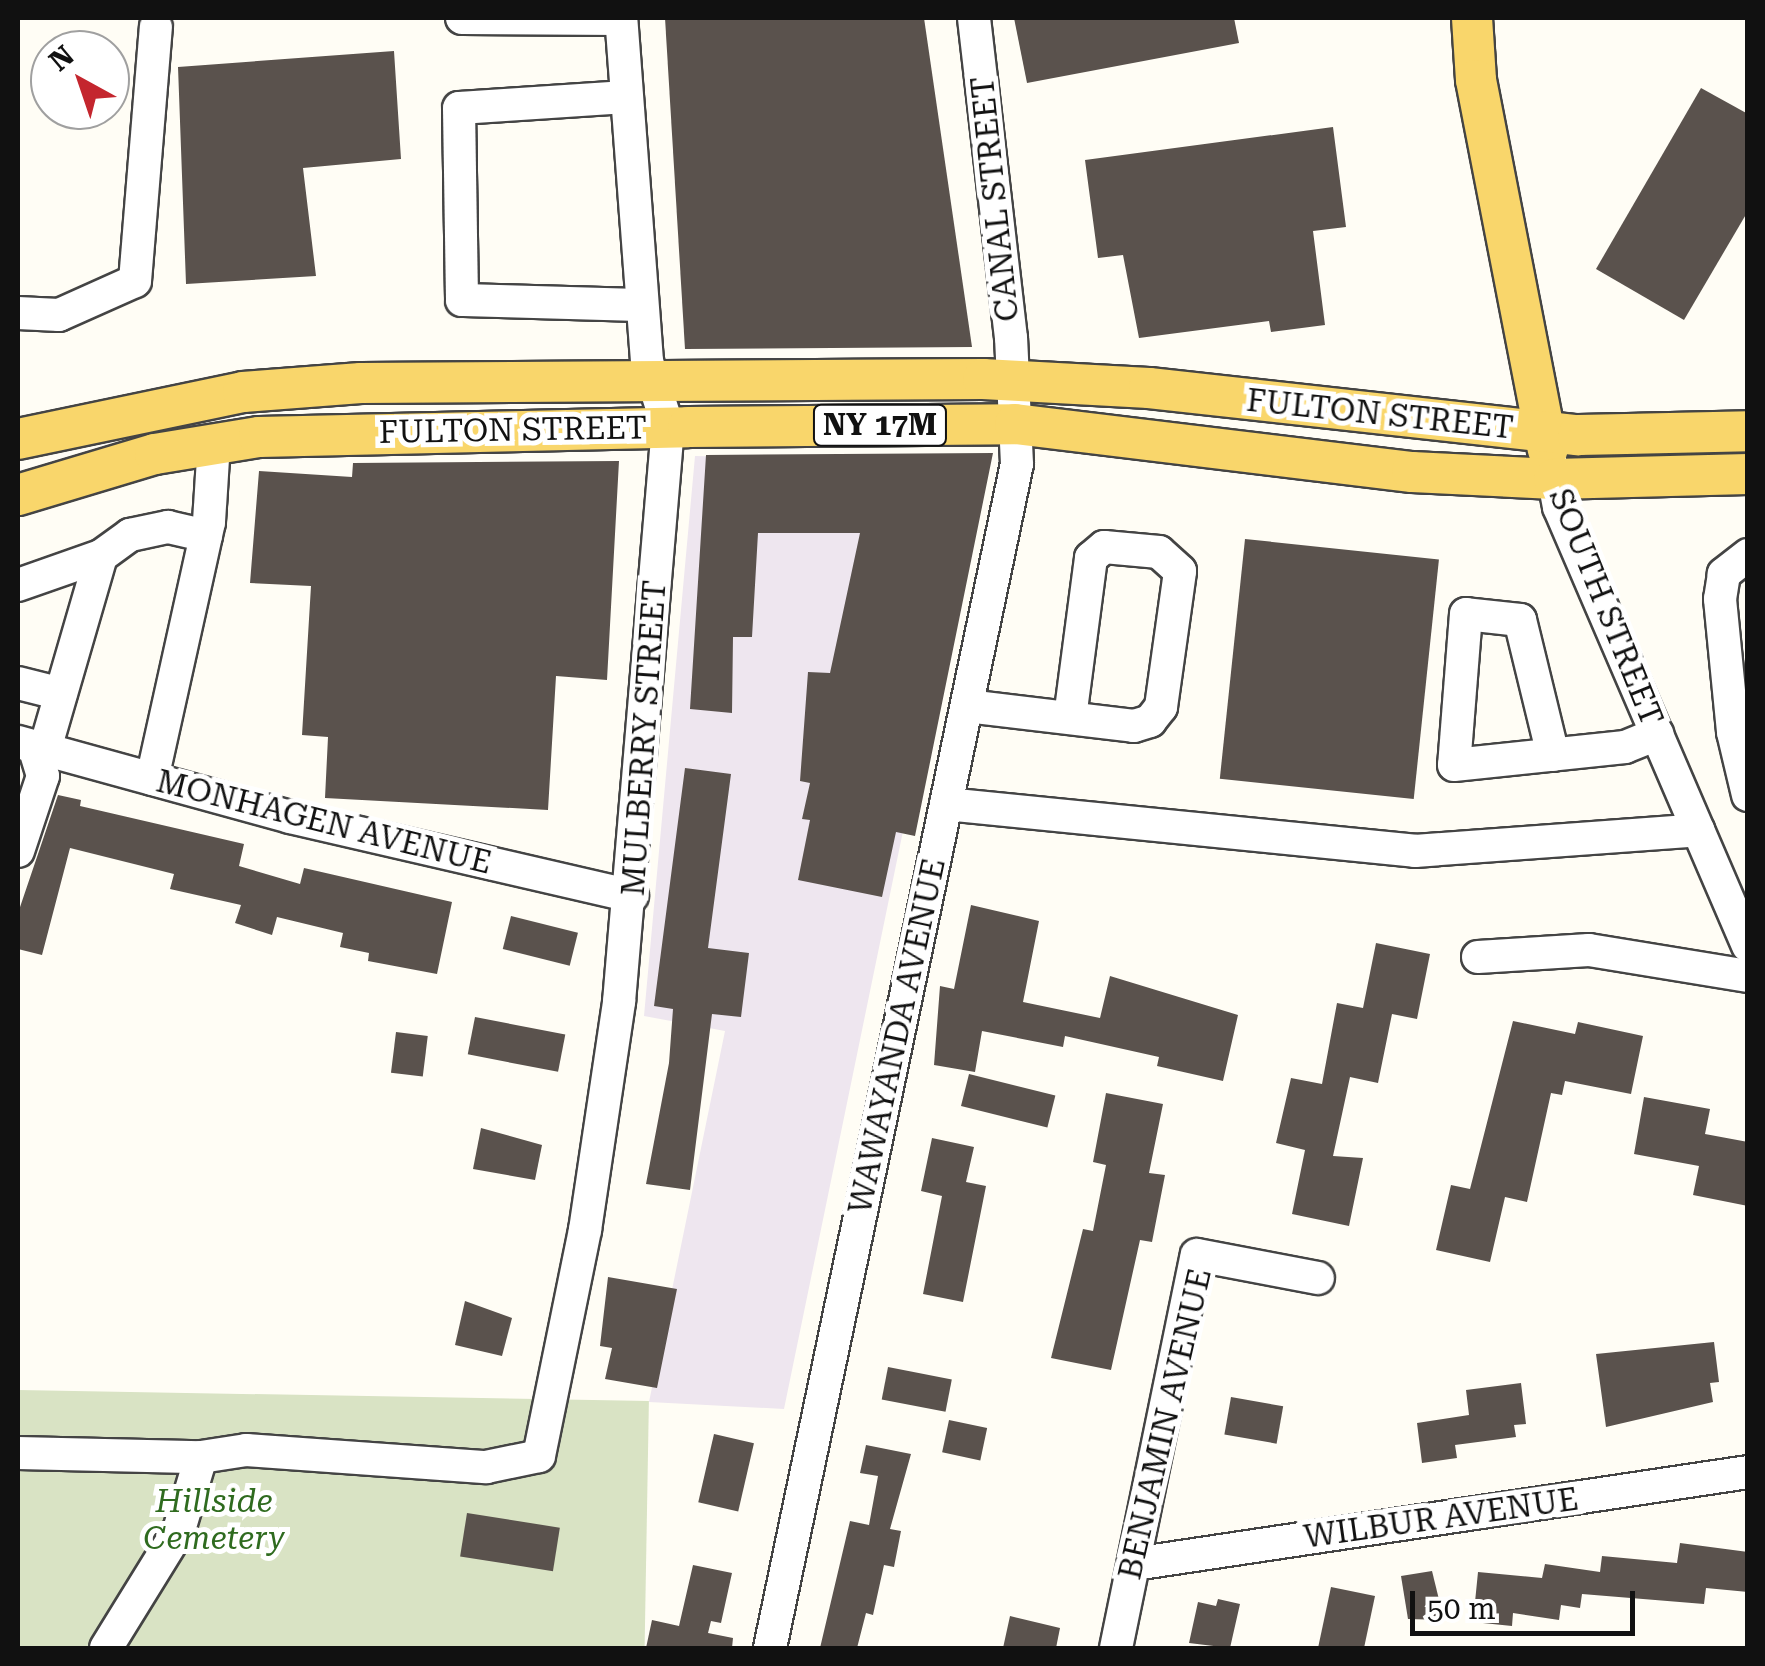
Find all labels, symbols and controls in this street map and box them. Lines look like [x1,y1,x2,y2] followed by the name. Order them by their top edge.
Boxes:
[30,30,130,130] north arrow
[43,39,81,78] text: N
[963,75,1027,323] street label: CANAL STREET
[1245,381,1515,447] street label: FULTON STREET
[812,400,948,450] road number: NY 17M
[379,408,647,452] street label: FULTON STREET
[1541,483,1671,731] street label: SOUTH STREET
[614,579,674,897] street label: MULBERRY STREET
[152,762,496,882] street label: MONHAGEN AVENUE
[841,855,953,1217] street label: WAWAYANDA AVENUE
[1111,1265,1219,1583] street label: BENJAMIN AVENUE
[1301,1480,1581,1556] street label: WILBUR AVENUE
[143,1483,285,1558] park label: Hillside Cemetery
[1415,1571,1640,1633] scale bar
[1427,1591,1496,1626] text: 50 m

